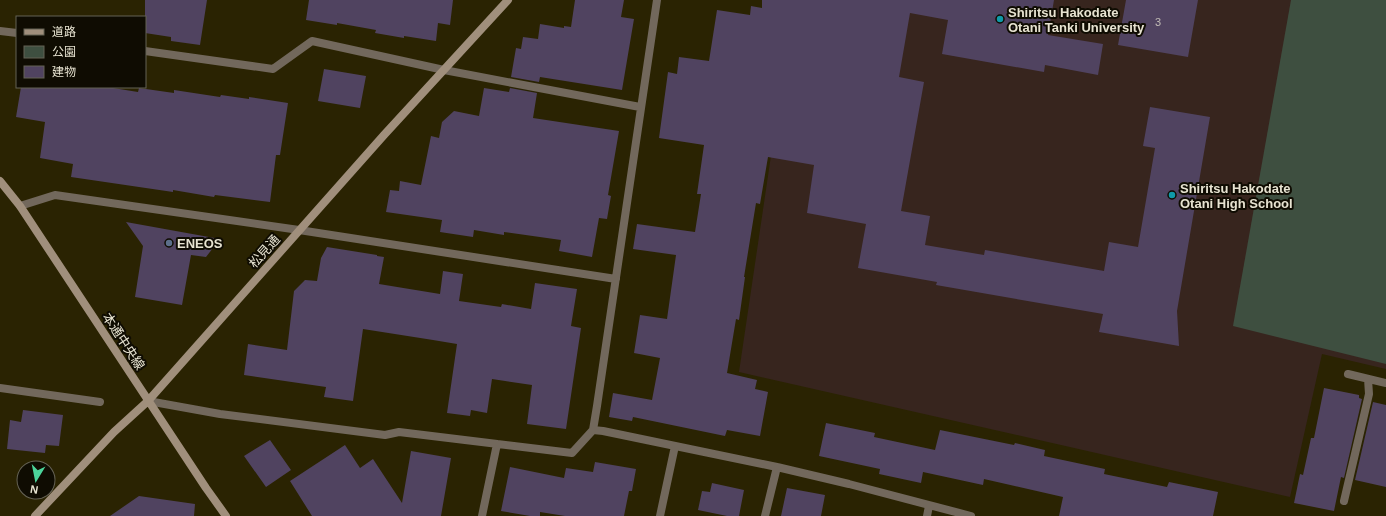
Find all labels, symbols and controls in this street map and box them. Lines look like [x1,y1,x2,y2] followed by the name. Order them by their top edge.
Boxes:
[1008,5,1145,35] place label: Shiritsu Hakodate Otani Tanki University
[995,14,1005,24] marker: Shiritsu Hakodate Otani Tanki University
[16,16,146,88] legend
[1155,16,1161,28] house number: 3
[52,25,76,39] text: 道路
[52,45,76,59] text: 公園
[52,65,76,79] text: 建物
[1180,181,1293,211] place label: Shiritsu Hakodate Otani High School
[1167,190,1177,200] marker: Shiritsu Hakodate Otani High School
[246,232,283,271] street label: 松見通
[177,236,223,251] place label: ENEOS
[164,238,174,248] marker: ENEOS
[100,310,148,373] street label: 本通中央線
[16,460,56,500] north arrow
[29,483,39,496] text: N

